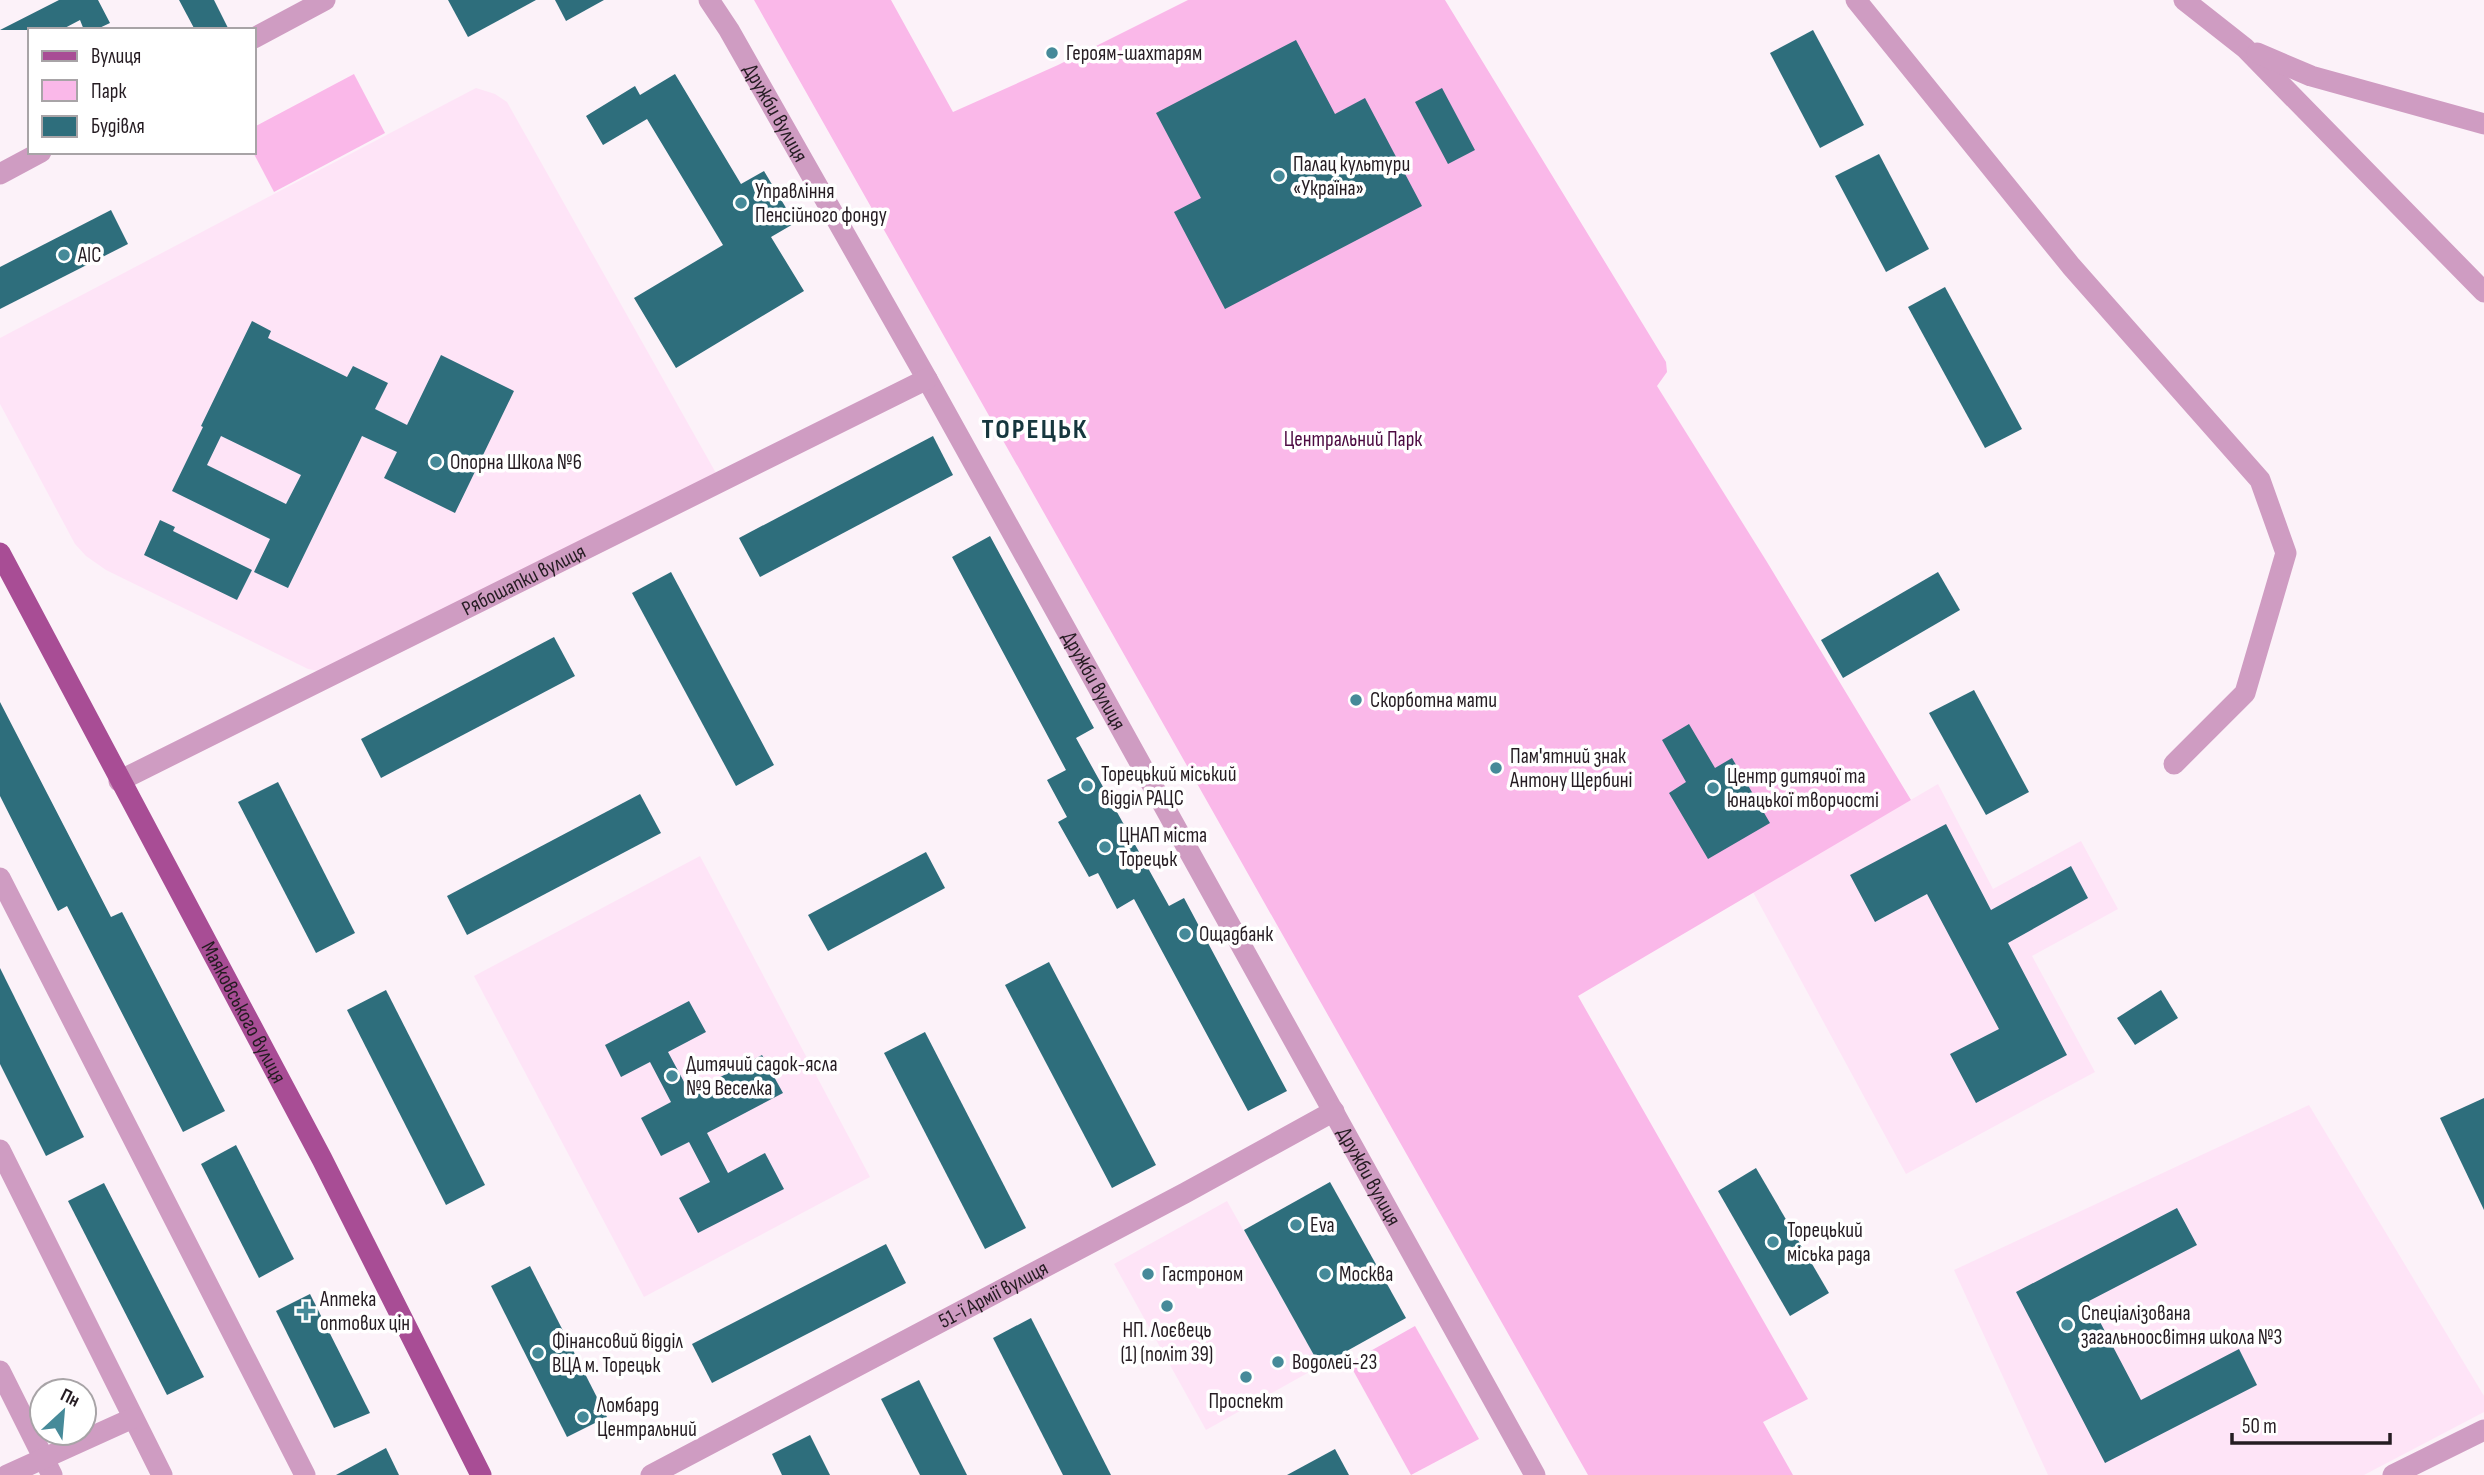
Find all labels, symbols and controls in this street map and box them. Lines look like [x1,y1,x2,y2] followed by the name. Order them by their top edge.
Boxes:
[28,28,256,154] legend
[1066,41,1202,66] place label: Героям-шахтарям
[91,44,141,69] text: Вулиця
[1044,45,1060,61] marker: Героям-шахтарям
[738,59,814,166] street label: Дружби вулиця
[91,79,126,104] text: Парк
[91,114,145,139] text: Будівля
[1293,152,1410,201] place label: Палац культури «Україна»
[1271,168,1287,184] marker: Палац культури «Україна»
[755,179,887,228] place label: Управління Пенсійного фонду
[733,195,749,211] marker: Управління Пенсійного фонду
[77,243,101,268] place label: АІС
[56,247,72,263] marker: АІС
[982,413,1089,446] district label: ТОРЕЦЬК
[1284,427,1422,452] park label: Центральний Парк
[450,450,582,475] place label: Опорна Школа №6
[428,454,444,470] marker: Опорна Школа №6
[458,538,590,621] street label: Рябошапки вулиця
[1057,627,1132,734] street label: Дружби вулиця
[1370,688,1497,713] place label: Скорботна мати
[1348,692,1364,708] marker: Скорботна мати
[1509,744,1632,793] place label: Пам'ятний знак Антону Щербині
[1488,760,1504,776] marker: Пам'ятний знак Антону Щербині
[1101,762,1236,811] place label: Торецький міський відділ РАЦС
[1727,764,1879,813] place label: Центр дитячої та юнацької творчості
[1079,778,1095,794] marker: Торецький міський відділ РАЦС
[1705,780,1721,796] marker: Центр дитячої та юнацької творчості
[1119,823,1207,872] place label: ЦНАП міста Торецьк
[1097,839,1113,855] marker: ЦНАП міста Торецьк
[1199,922,1273,947] place label: Ощадбанк
[1177,926,1193,942] marker: Ощадбанк
[196,937,292,1087] street label: Маяковського вулиця
[686,1052,838,1101] place label: Дитячий садок-ясла №9 Веселка
[664,1068,680,1084] marker: Дитячий садок-ясла №9 Веселка
[1332,1123,1407,1230] street label: Дружби вулиця
[1310,1213,1335,1238] place label: Eva
[1288,1217,1304,1233] marker: Eva
[1787,1218,1871,1267] place label: Торецький міська рада
[1765,1234,1781,1250] marker: Торецький міська рада
[934,1255,1052,1333] street label: 51-ї Армії вулиця
[1162,1262,1243,1287] place label: Гастроном
[1339,1262,1393,1287] place label: Москва
[1140,1266,1156,1282] marker: Гастроном
[1317,1266,1333,1282] marker: Москва
[319,1287,410,1336] place label: Аптека оптових цін
[1159,1298,1175,1314] marker: НП. Лоєвець (1) (політ 39)
[2081,1301,2282,1350] place label: Спеціалізована загальноосвітня школа №3
[298,1303,314,1319] marker: Аптека оптових цін
[2059,1317,2075,1333] marker: Спеціалізована загальноосвітня школа №3
[1121,1318,1213,1367] place label: НП. Лоєвець (1) (політ 39)
[552,1329,683,1378] place label: Фінансовий відділ ВЦА м. Торецьк
[530,1345,546,1361] marker: Фінансовий відділ ВЦА м. Торецьк
[1292,1350,1377,1375] place label: Водолей-23
[1270,1354,1286,1370] marker: Водолей-23
[1238,1369,1254,1385] marker: Проспект
[28,1377,98,1447] north arrow
[56,1384,83,1412] text: Пн
[1208,1389,1284,1414] place label: Проспект
[596,1393,697,1442] place label: Ломбард Центральний
[2232,1402,2390,1446] scale bar
[575,1409,591,1425] marker: Ломбард Центральний
[2242,1414,2277,1439] text: 50 m

